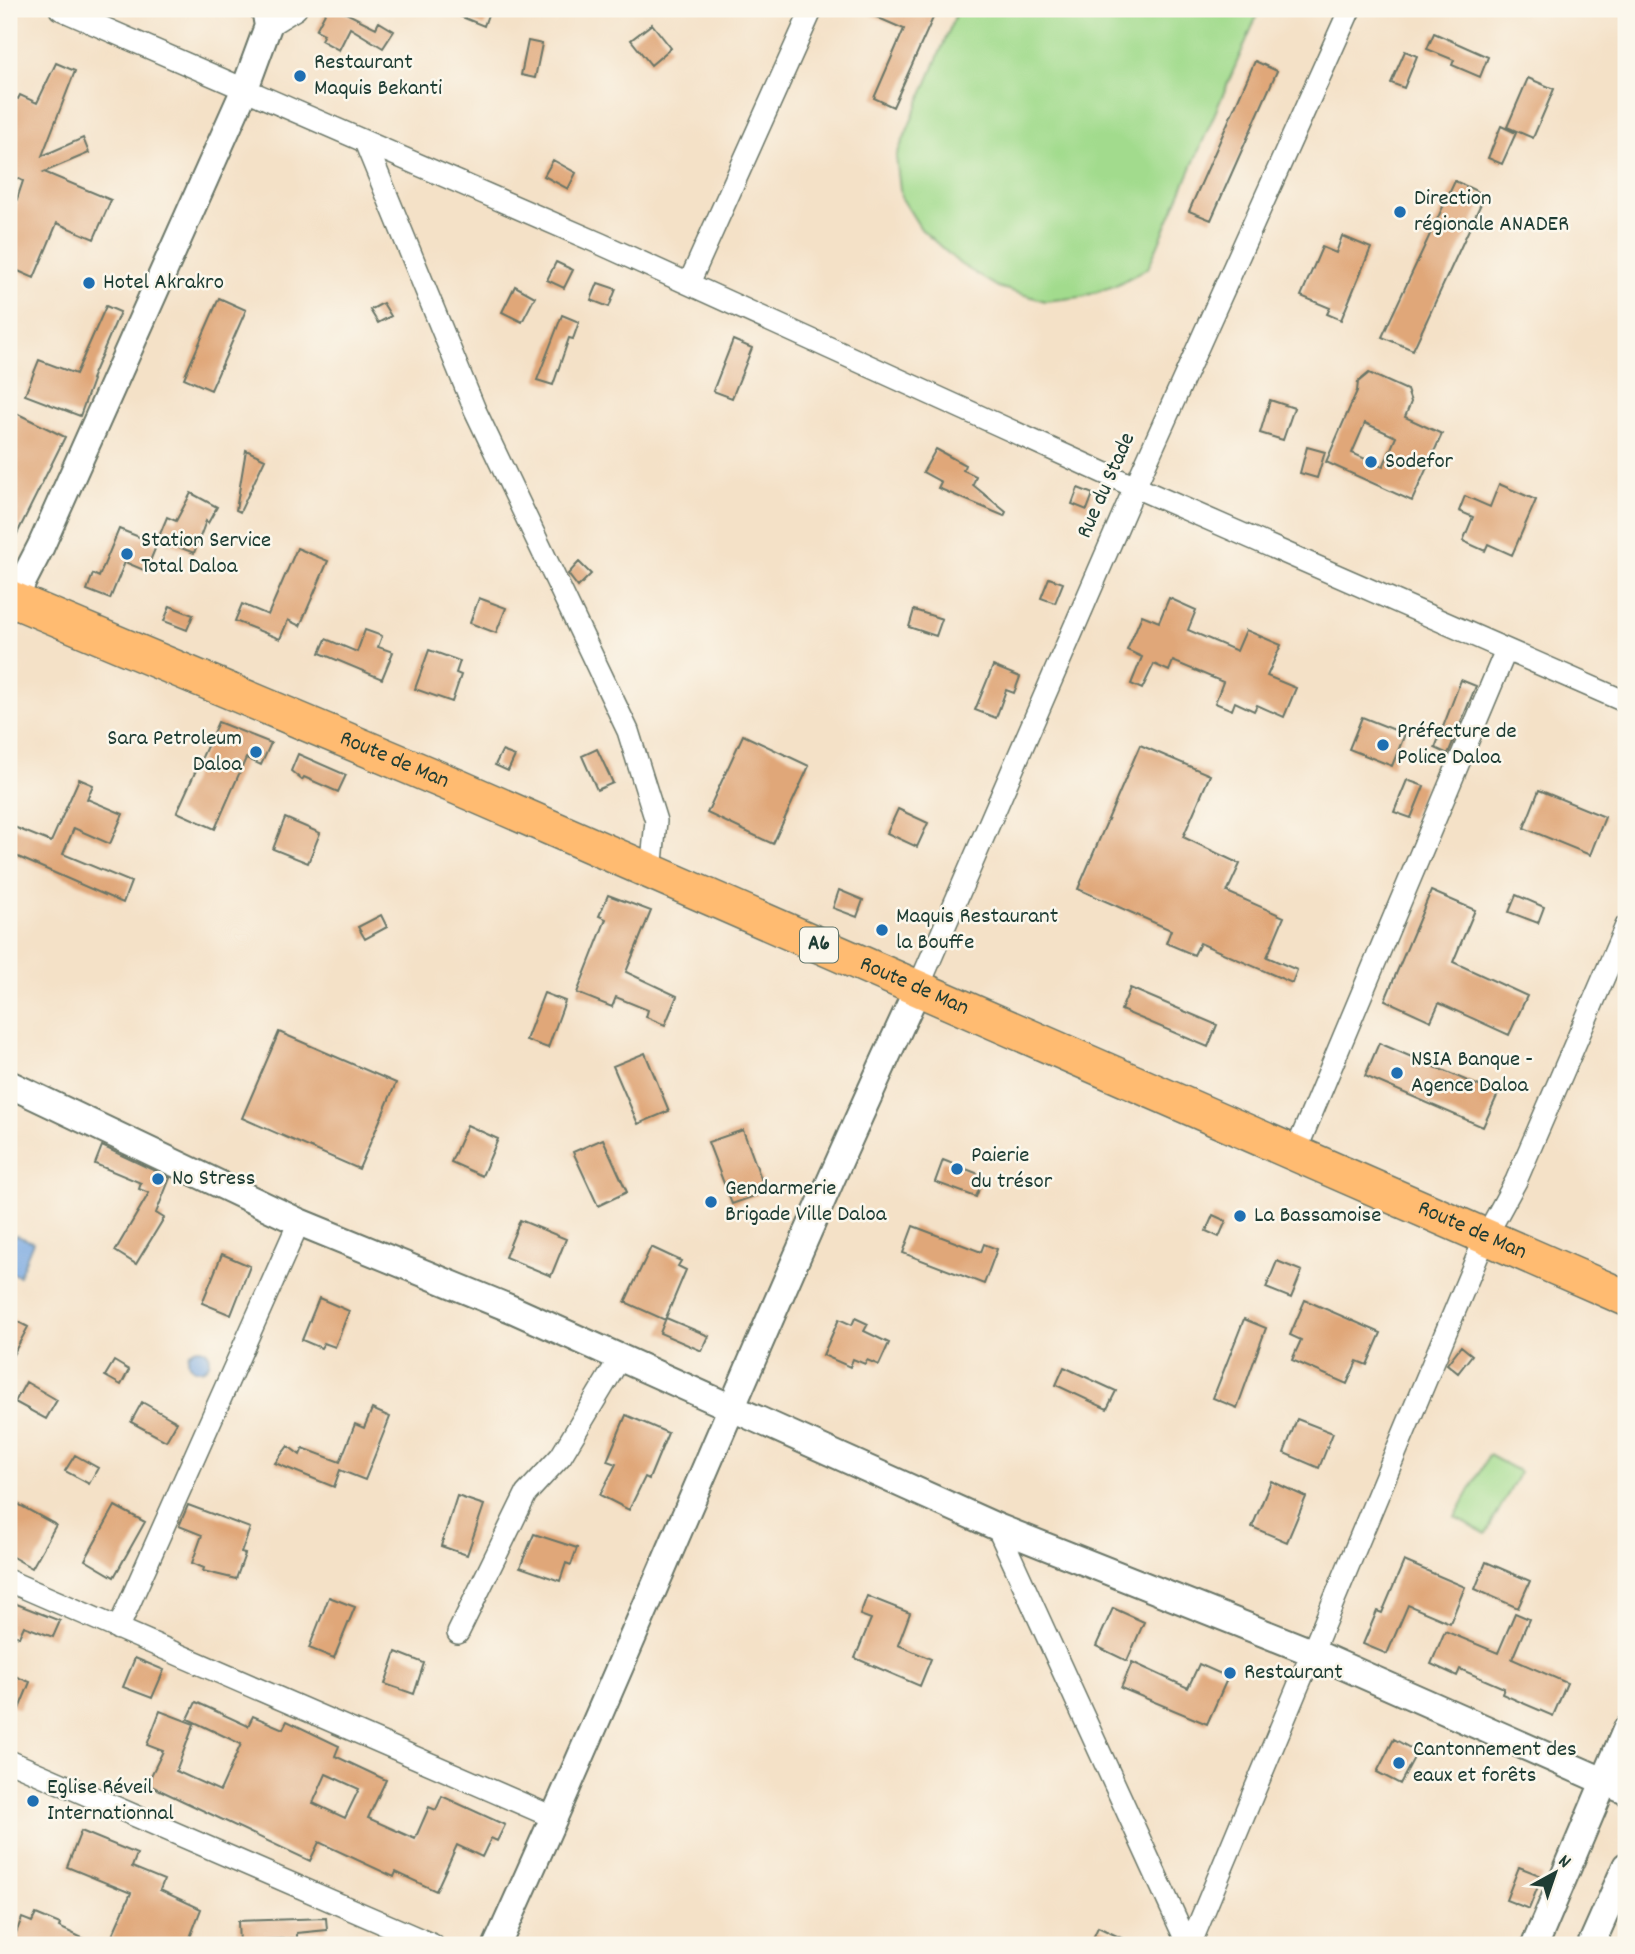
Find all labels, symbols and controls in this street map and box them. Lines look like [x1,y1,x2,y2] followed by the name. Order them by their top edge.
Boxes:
[314,47,442,106] place label: Restaurant Maquis Bekanti
[292,68,308,84] marker: Restaurant Maquis Bekanti
[1414,183,1569,242] place label: Direction régionale ANADER
[1392,204,1408,220] marker: Direction régionale ANADER
[103,267,224,300] place label: Hotel Akrakro
[81,275,97,291] marker: Hotel Akrakro
[1069,428,1145,544] street label: Rue du Stade
[1385,446,1454,479] place label: Sodefor
[1363,454,1379,470] marker: Sodefor
[141,525,271,584] place label: Station Service Total Daloa
[119,546,135,562] marker: Station Service Total Daloa
[1397,716,1517,775] place label: Préfecture de Police Daloa
[334,722,454,798] street label: Route de Man
[107,723,243,782] place label: Sara Petroleum Daloa
[1375,737,1391,753] marker: Préfecture de Police Daloa
[248,744,264,760] marker: Sara Petroleum Daloa
[896,901,1058,960] place label: Maquis Restaurant la Bouffe
[874,922,890,938] marker: Maquis Restaurant la Bouffe
[800,928,838,962] road number: A6
[854,948,974,1025] street label: Route de Man
[1411,1044,1533,1103] place label: NSIA Banque - Agence Daloa
[1389,1065,1405,1081] marker: NSIA Banque - Agence Daloa
[971,1140,1053,1199] place label: Paierie du trésor
[949,1161,965,1177] marker: Paierie du trésor
[172,1163,256,1196] place label: No Stress
[150,1171,166,1187] marker: No Stress
[725,1173,888,1232] place label: Gendarmerie Brigade Ville Daloa
[1412,1192,1532,1269] street label: Route de Man
[703,1194,719,1210] marker: Gendarmerie Brigade Ville Daloa
[1254,1200,1381,1233] place label: La Bassamoise
[1232,1208,1248,1224] marker: La Bassamoise
[1244,1657,1343,1690] place label: Restaurant
[1222,1665,1238,1681] marker: Restaurant
[1413,1734,1577,1793] place label: Cantonnement des eaux et forêts
[1391,1755,1407,1771] marker: Cantonnement des eaux et forêts
[47,1772,174,1831] place label: Eglise Réveil Internationnal
[25,1793,41,1809] marker: Eglise Réveil Internationnal
[1520,1839,1590,1909] north arrow
[1551,1849,1576,1876] text: N

